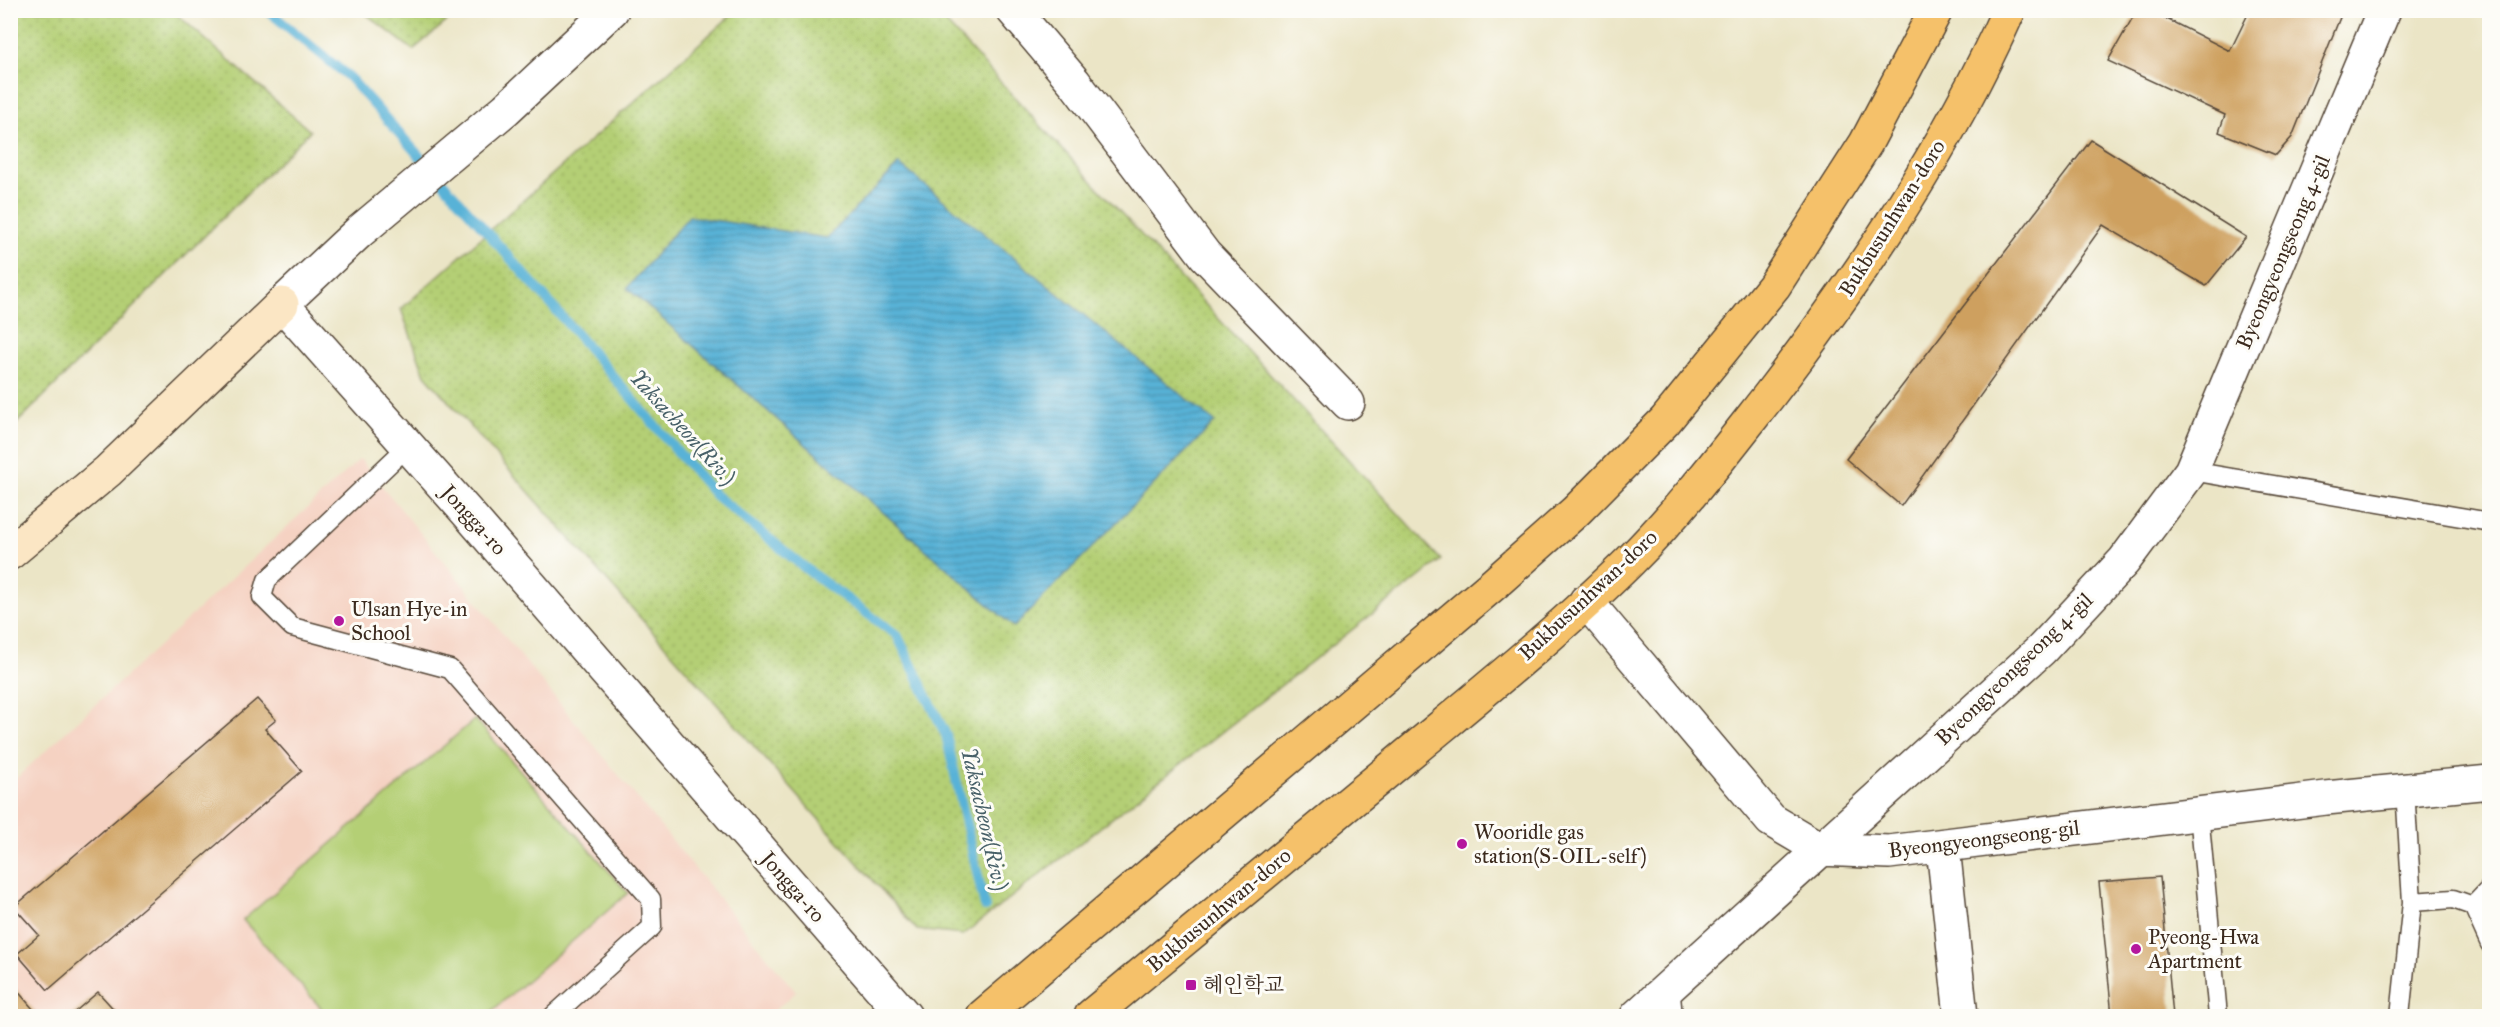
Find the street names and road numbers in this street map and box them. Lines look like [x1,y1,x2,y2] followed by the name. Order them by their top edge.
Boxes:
[1833,135,1951,301] street label: Bukbusunhwan-doro
[2230,151,2336,353] street label: Byeongyeongseong 4-gil
[434,478,513,561] street label: Jongga-ro
[1513,524,1663,666] street label: Bukbusunhwan-doro
[1930,587,2098,751] street label: Byeongyeongseong 4-gil
[1887,814,2081,864] street label: Byeongyeongseong-gil
[1142,842,1297,978] street label: Bukbusunhwan-doro
[754,845,831,928] street label: Jongga-ro

